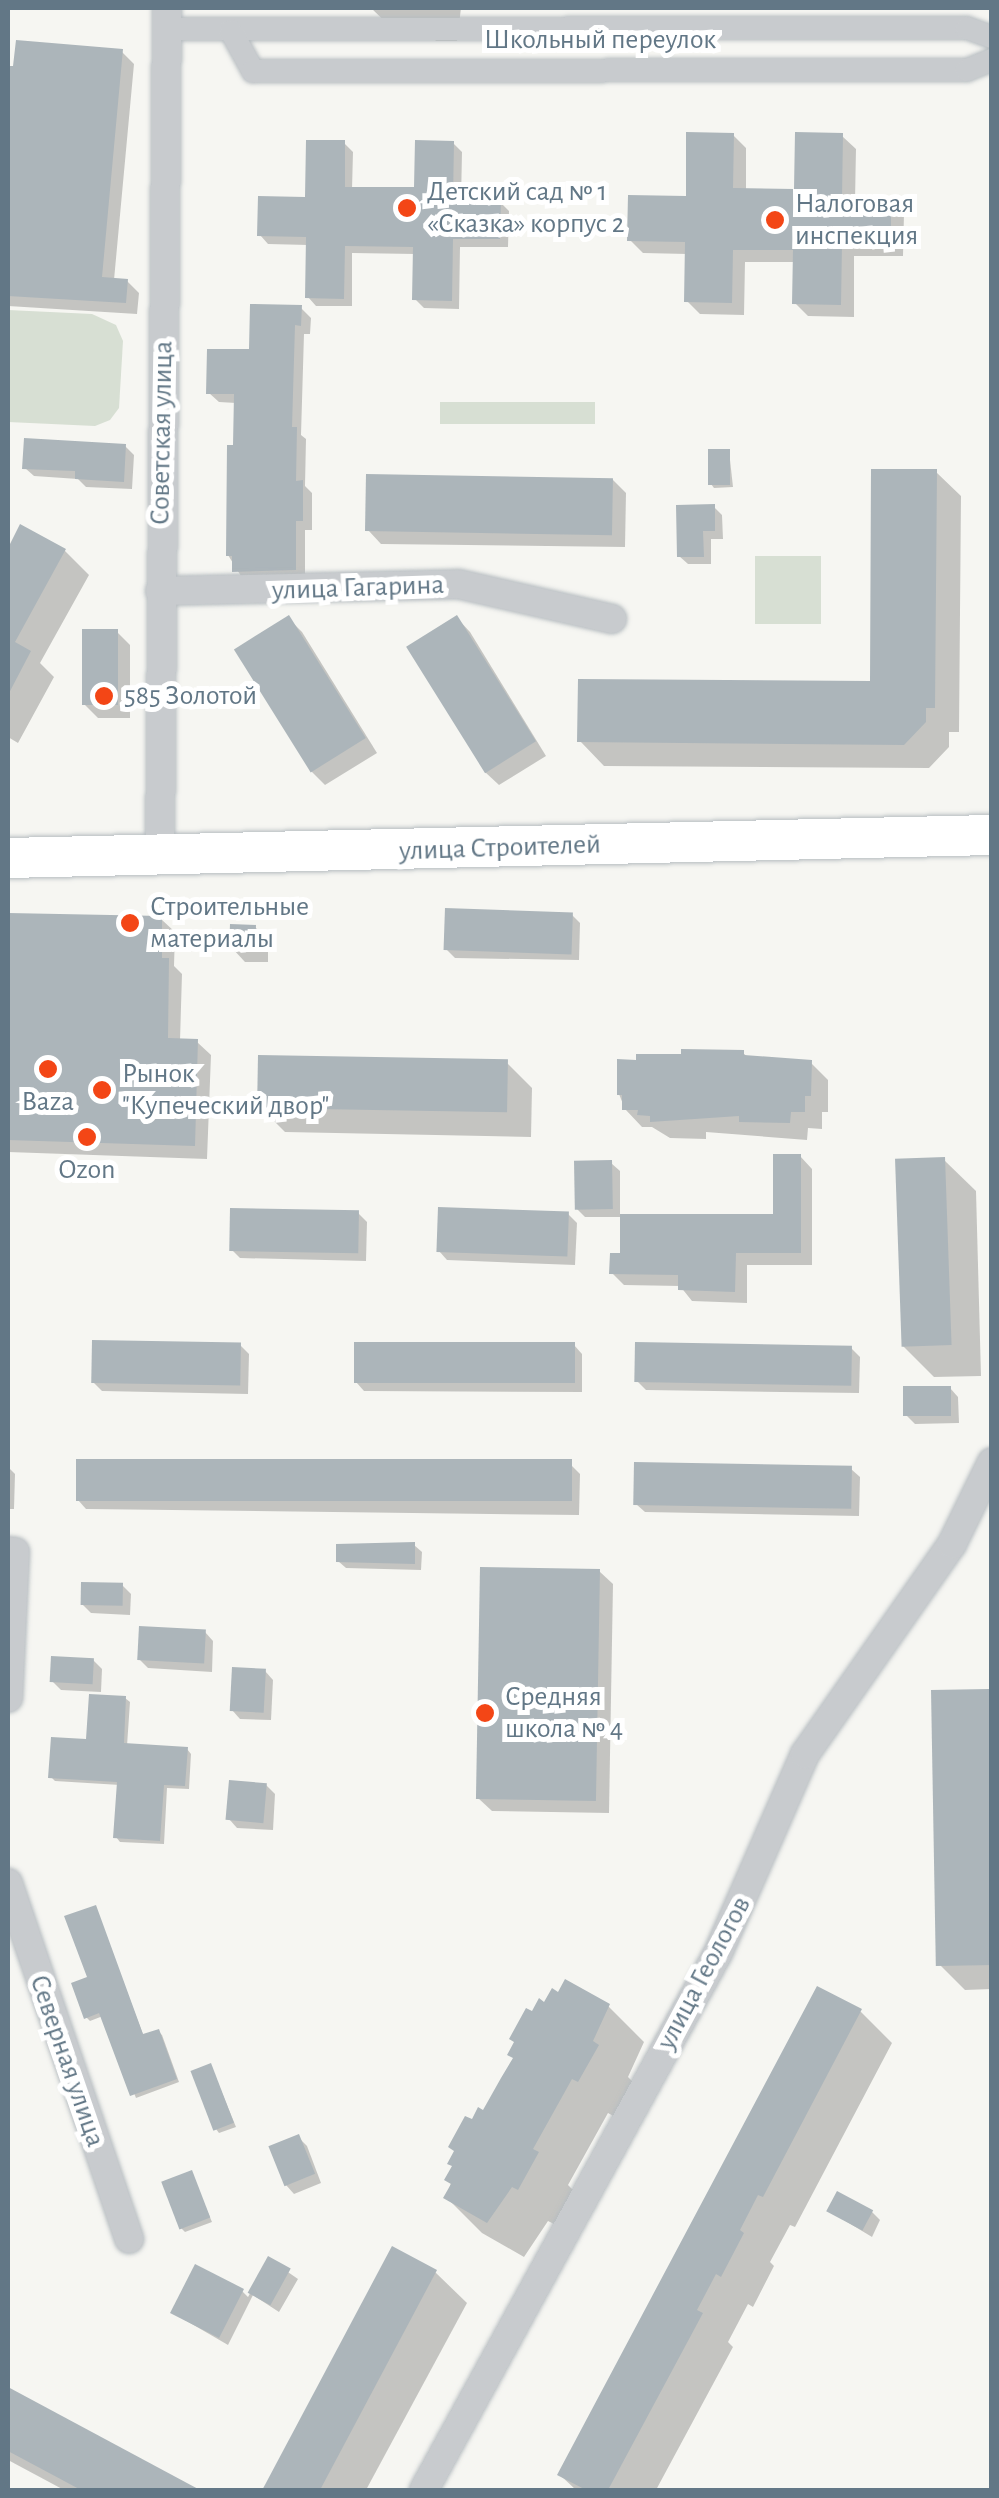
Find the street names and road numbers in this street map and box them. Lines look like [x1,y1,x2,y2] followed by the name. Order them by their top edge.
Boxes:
[484,23,716,57] street label: Школьный переулок
[144,341,180,525] street label: Советская улица
[271,568,445,608] street label: улица Гагарина
[399,828,601,868] street label: улица Строителей
[650,1891,758,2055] street label: улица Геологов
[22,1971,112,2151] street label: Северная улица

